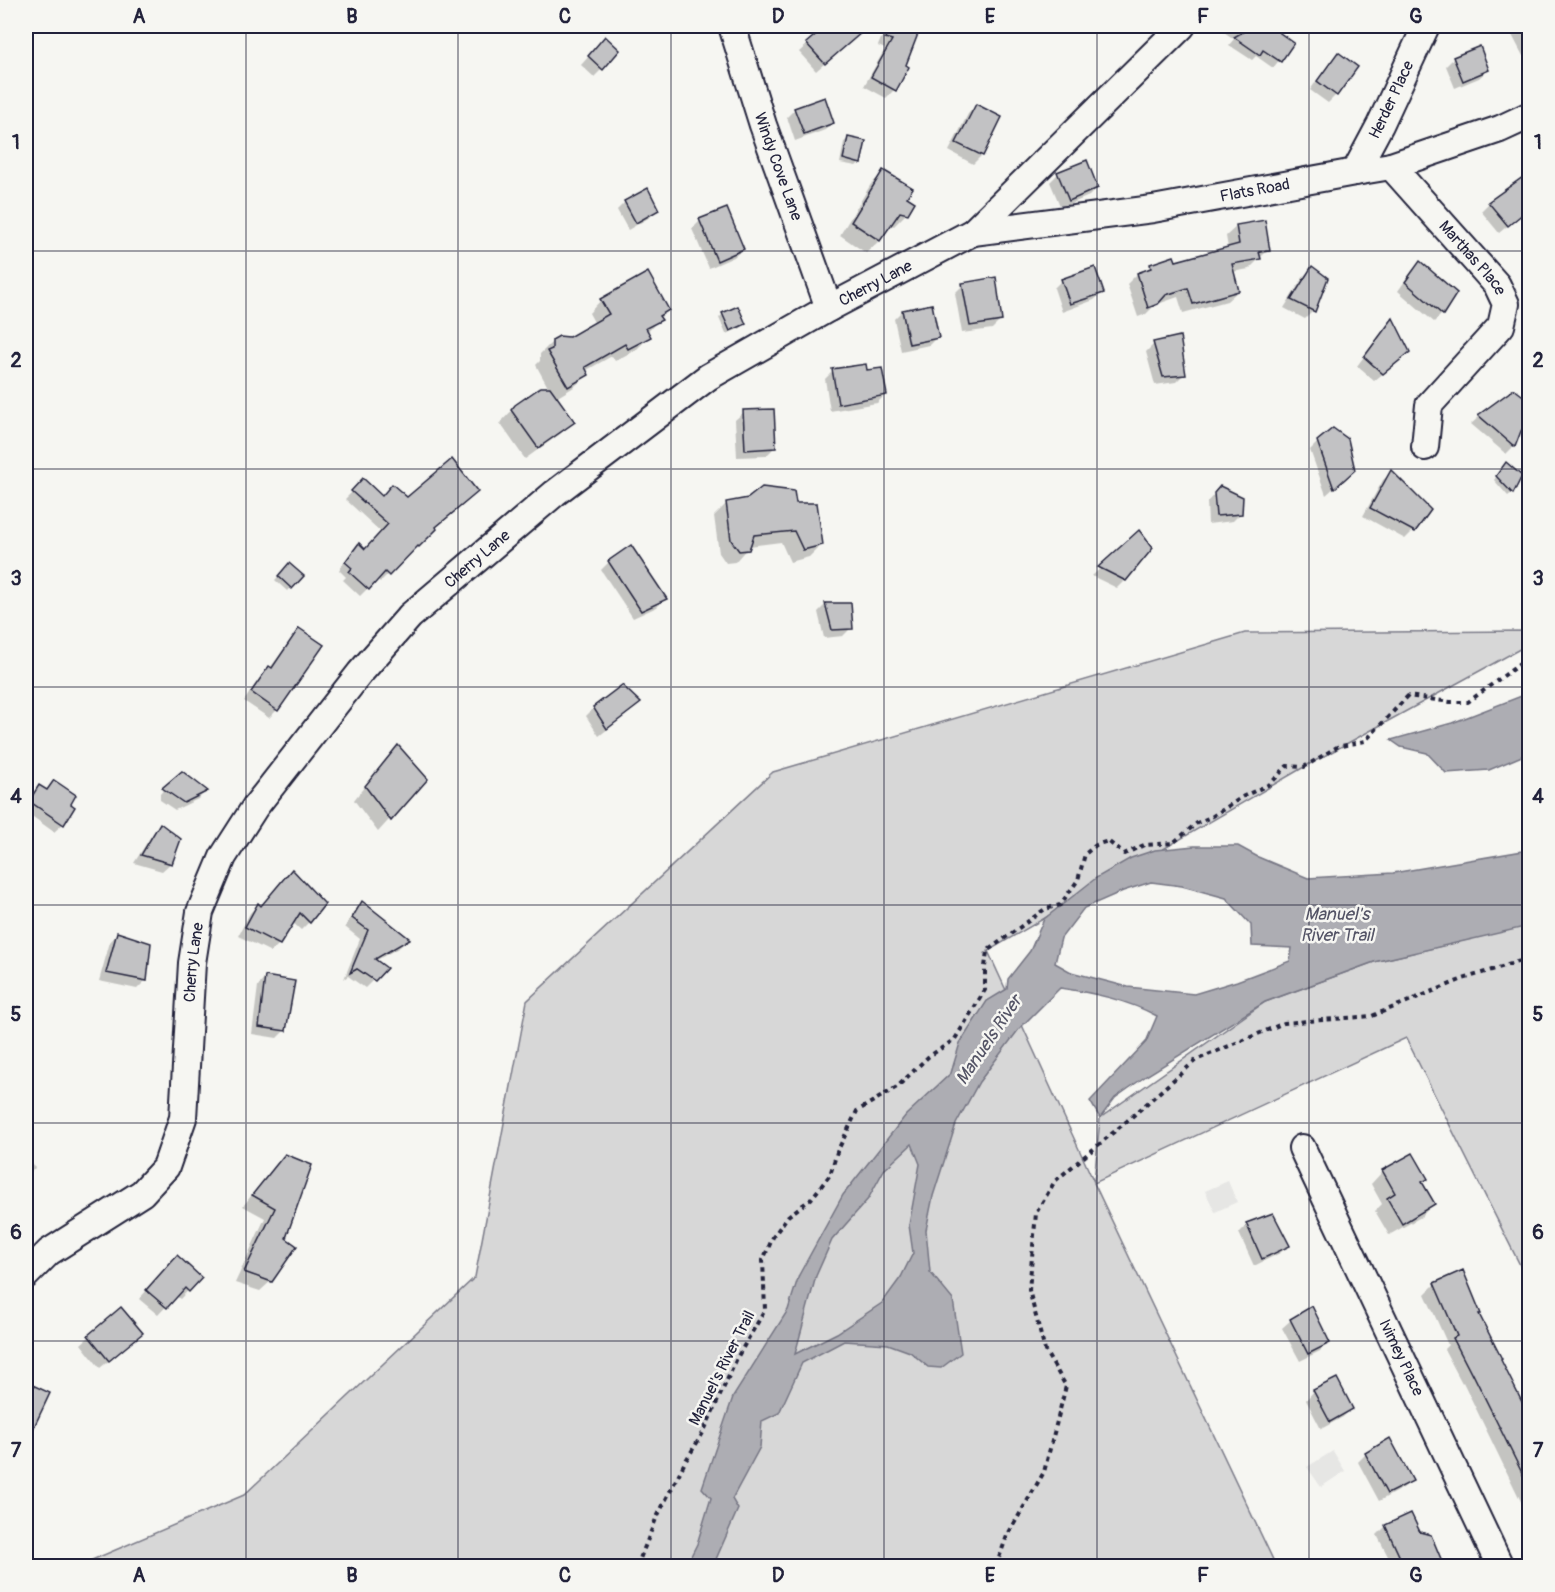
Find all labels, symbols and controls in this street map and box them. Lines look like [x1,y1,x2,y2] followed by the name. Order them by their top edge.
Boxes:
[133,4,146,29] text: A
[346,4,358,29] text: B
[559,4,571,29] text: C
[772,4,785,29] text: D
[985,4,996,29] text: E
[1197,4,1209,29] text: F
[1409,4,1423,29] text: G
[1364,57,1419,142] street label: Herder Place
[750,110,807,224] street label: Windy Cove Lane
[12,130,20,155] text: 1
[1534,130,1542,155] text: 1
[1218,174,1291,207] street label: Flats Road
[1434,217,1510,298] street label: Marthas Place
[836,256,916,311] street label: Cherry Lane
[10,348,22,373] text: 2
[1532,348,1544,373] text: 2
[440,525,514,592] street label: Cherry Lane
[10,566,22,591] text: 3
[1532,566,1544,591] text: 3
[10,784,22,809] text: 4
[1532,784,1544,809] text: 4
[1300,903,1375,947] water label: Manuel's River Trail
[180,921,208,1003] street label: Cherry Lane
[951,989,1029,1089] water label: Manuels River
[11,1002,22,1027] text: 5
[1533,1002,1544,1027] text: 5
[10,1220,22,1245] text: 6
[1532,1220,1544,1245] text: 6
[684,1307,760,1429] street label: Manuel's River Trail
[1375,1316,1428,1399] street label: Ivimey Place
[11,1438,22,1463] text: 7
[1533,1438,1544,1463] text: 7
[133,1563,146,1588] text: A
[346,1563,358,1588] text: B
[559,1563,571,1588] text: C
[772,1563,785,1588] text: D
[985,1563,996,1588] text: E
[1197,1563,1209,1588] text: F
[1409,1563,1423,1588] text: G

